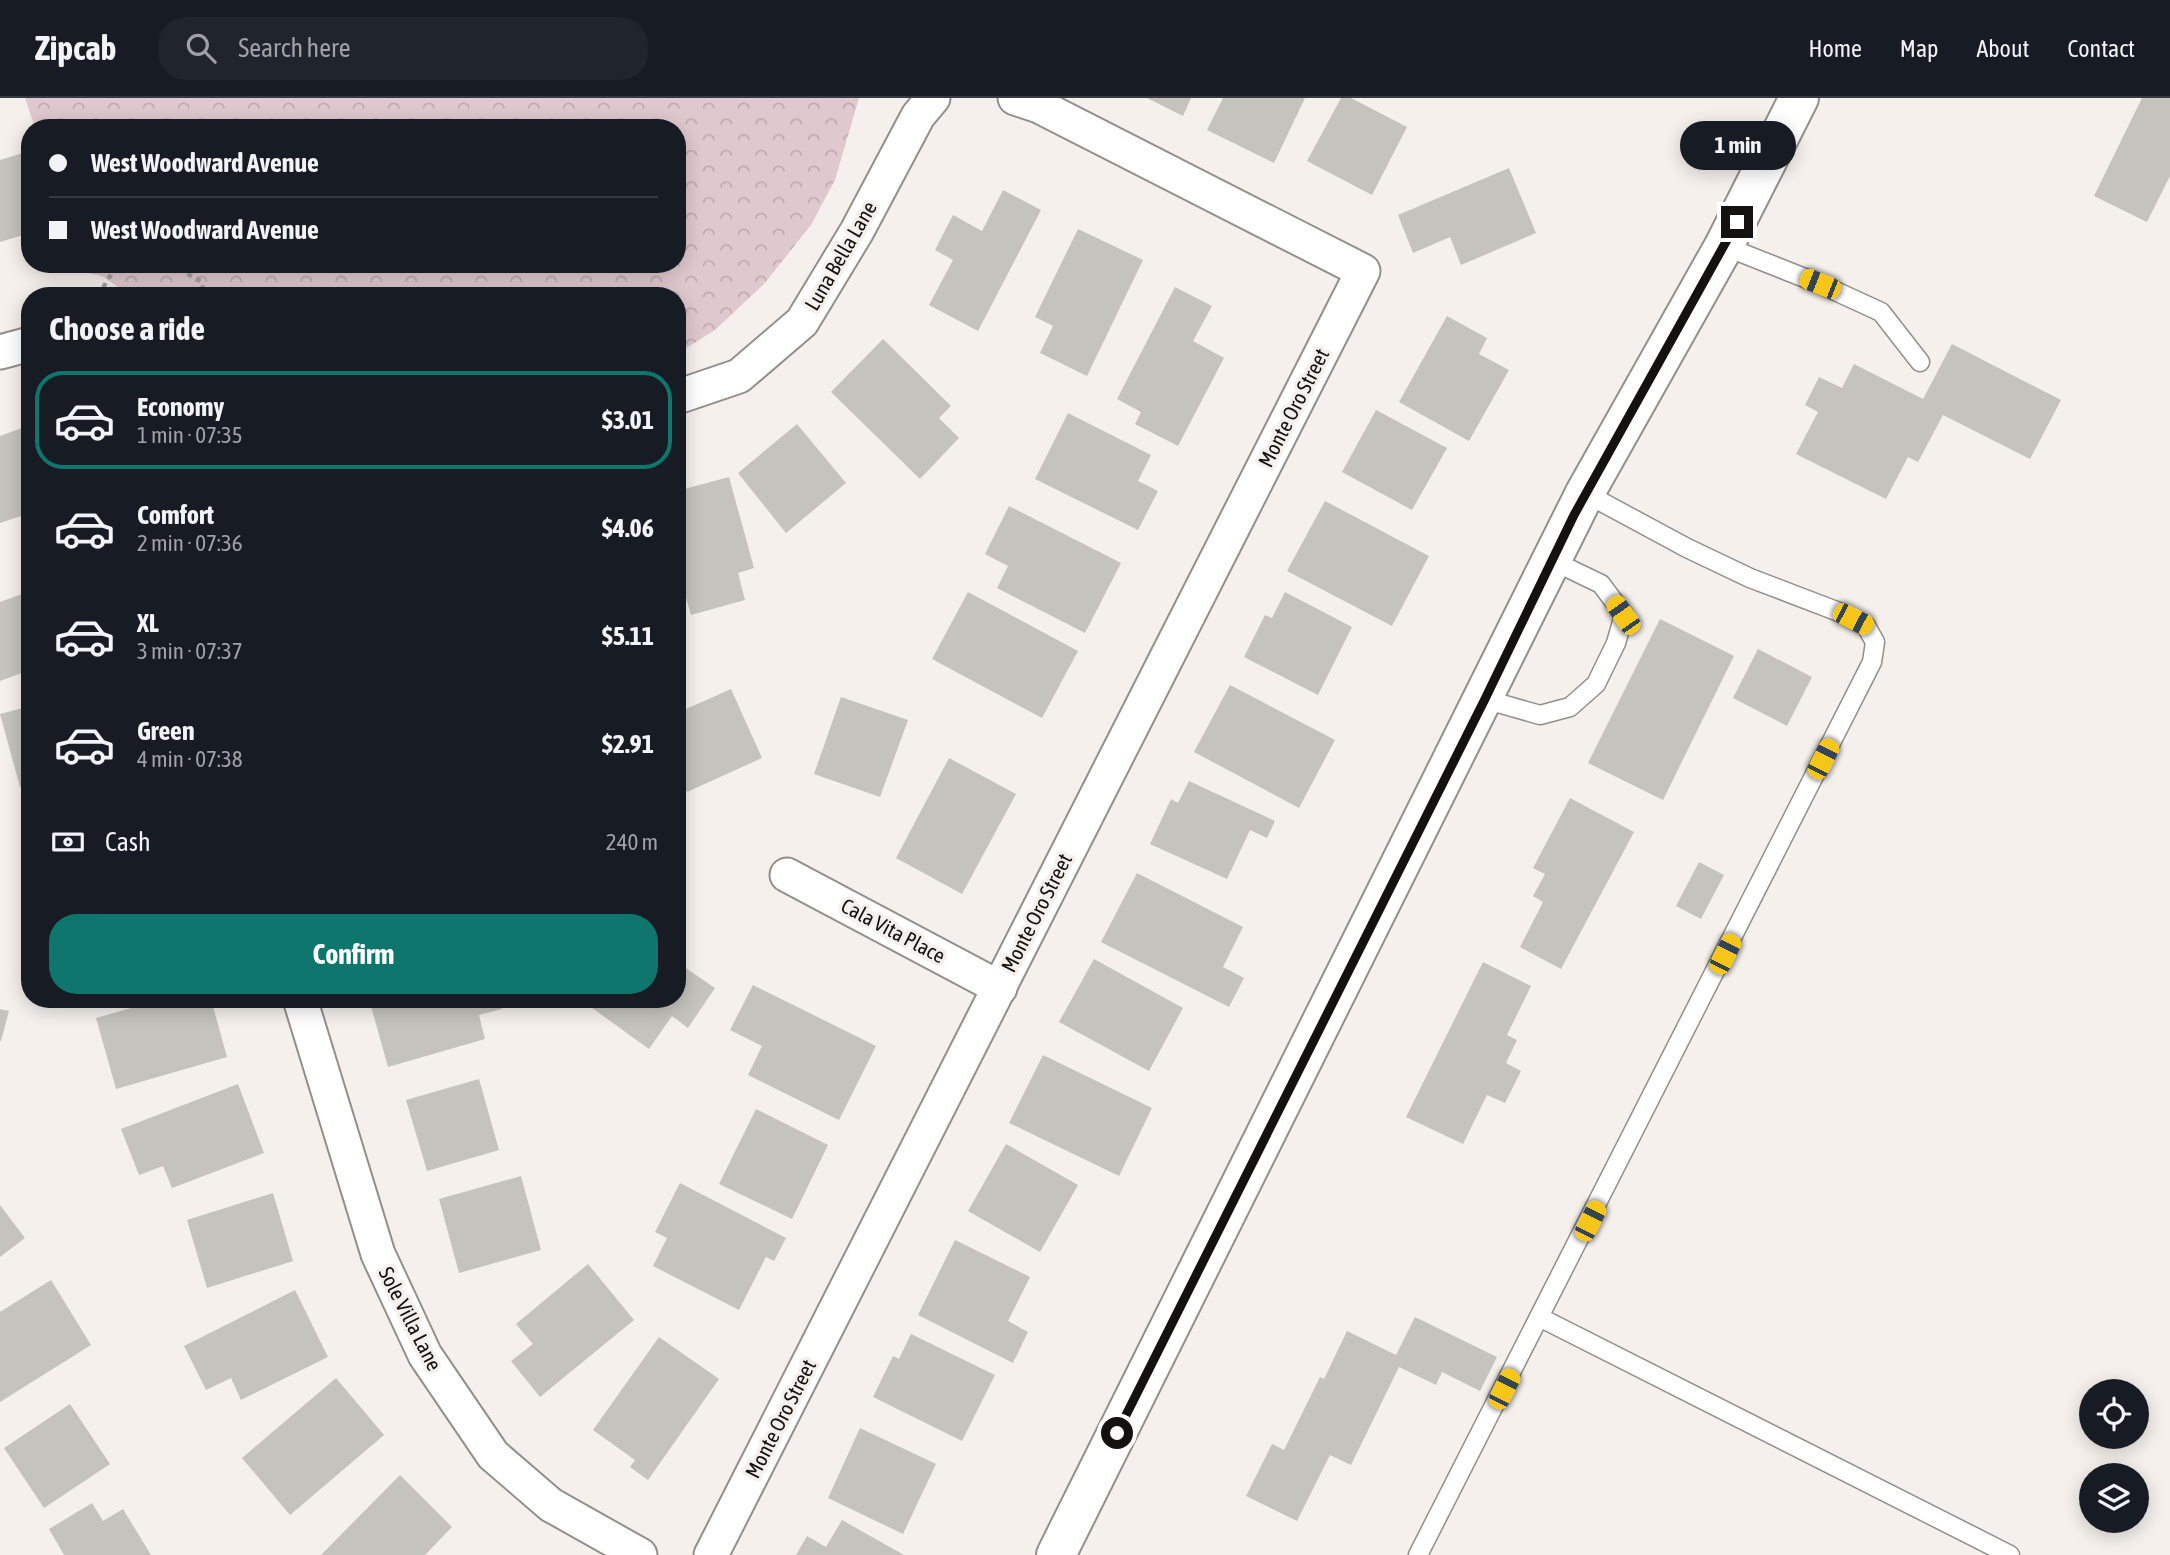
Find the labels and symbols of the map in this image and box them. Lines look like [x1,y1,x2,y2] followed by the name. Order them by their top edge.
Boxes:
[1679,121,1795,170] callout: 1 min
[799,197,881,314] street label: Luna Bella Lane
[1721,206,1753,238] route end
[1797,266,1844,302] car
[1253,344,1333,471] street label: Monte Oro Street
[1603,592,1644,638] car
[1830,600,1877,638] car
[1805,736,1842,782] car
[996,849,1076,976] street label: Monte Oro Street
[837,893,950,968] street label: Cala Vita Place
[1707,931,1744,977] car
[1572,1198,1609,1244] car
[375,1263,447,1374] street label: Sole Villa Lane
[740,1355,820,1482] street label: Monte Oro Street
[1486,1366,1523,1412] car
[1101,1417,1133,1449] route start

